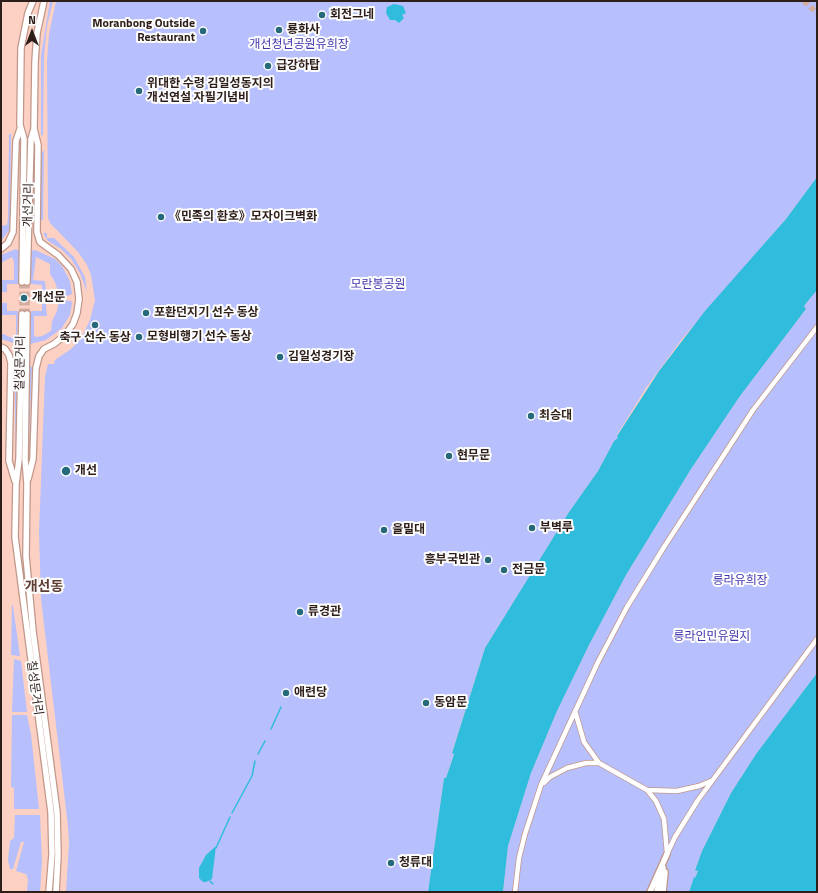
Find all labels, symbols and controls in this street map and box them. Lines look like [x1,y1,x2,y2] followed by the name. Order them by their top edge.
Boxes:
[330,8,374,22] place label: 회전그네
[317,10,327,20] marker: 회전그네
[12,12,52,52] north arrow
[28,12,36,28] text: N
[92,17,195,45] place label: Moranbong Outside Restaurant
[287,23,320,37] place label: 룡화사
[274,25,284,35] marker: 룡화사
[198,26,208,36] marker: Moranbong Outside Restaurant
[249,38,349,52] park label: 개선청년공원유희장
[276,59,320,73] place label: 급강하탑
[263,61,273,71] marker: 급강하탑
[147,77,274,105] place label: 위대한 수령 김일성동지의 개선연설 자필기념비
[134,86,144,96] marker: 위대한 수령 김일성동지의 개선연설 자필기념비
[21,183,37,227] street label: 개선거리
[169,210,317,224] place label: 《민족의 환호》모자이크벽화
[156,212,166,222] marker: 《민족의 환호》모자이크벽화
[350,278,406,292] park label: 모란봉공원
[32,291,65,305] place label: 개선문
[19,293,29,303] marker: 개선문
[154,306,259,320] place label: 포환던지기 선수 동상
[141,308,151,318] marker: 포환던지기 선수 동상
[90,320,100,330] marker: 축구 선수 동상
[147,330,252,344] place label: 모형비행기 선수 동상
[59,331,131,345] place label: 축구 선수 동상
[134,332,144,342] marker: 모형비행기 선수 동상
[13,335,29,391] street label: 칠성문거리
[288,350,354,364] place label: 김일성경기장
[275,352,285,362] marker: 김일성경기장
[539,409,572,423] place label: 최승대
[526,411,536,421] marker: 최승대
[457,449,490,463] place label: 현무문
[444,451,454,461] marker: 현무문
[75,464,97,478] place label: 개선
[60,465,72,477] marker: 개선
[540,521,573,535] place label: 부벽루
[392,523,425,537] place label: 을밀대
[527,523,537,533] marker: 부벽루
[379,525,389,535] marker: 을밀대
[425,553,480,567] place label: 흥부국빈관
[483,555,493,565] marker: 흥부국빈관
[512,563,545,577] place label: 전금문
[499,565,509,575] marker: 전금문
[712,574,768,588] park label: 릉라유희장
[25,580,63,596] district label: 개선동
[308,605,341,619] place label: 류경관
[295,607,305,617] marker: 류경관
[673,630,751,644] park label: 릉라인민유원지
[23,660,45,716] street label: 칠성문거리
[294,686,327,700] place label: 애련당
[281,688,291,698] marker: 애련당
[434,696,467,710] place label: 동암문
[421,698,431,708] marker: 동암문
[399,856,432,870] place label: 청류대
[386,858,396,868] marker: 청류대

